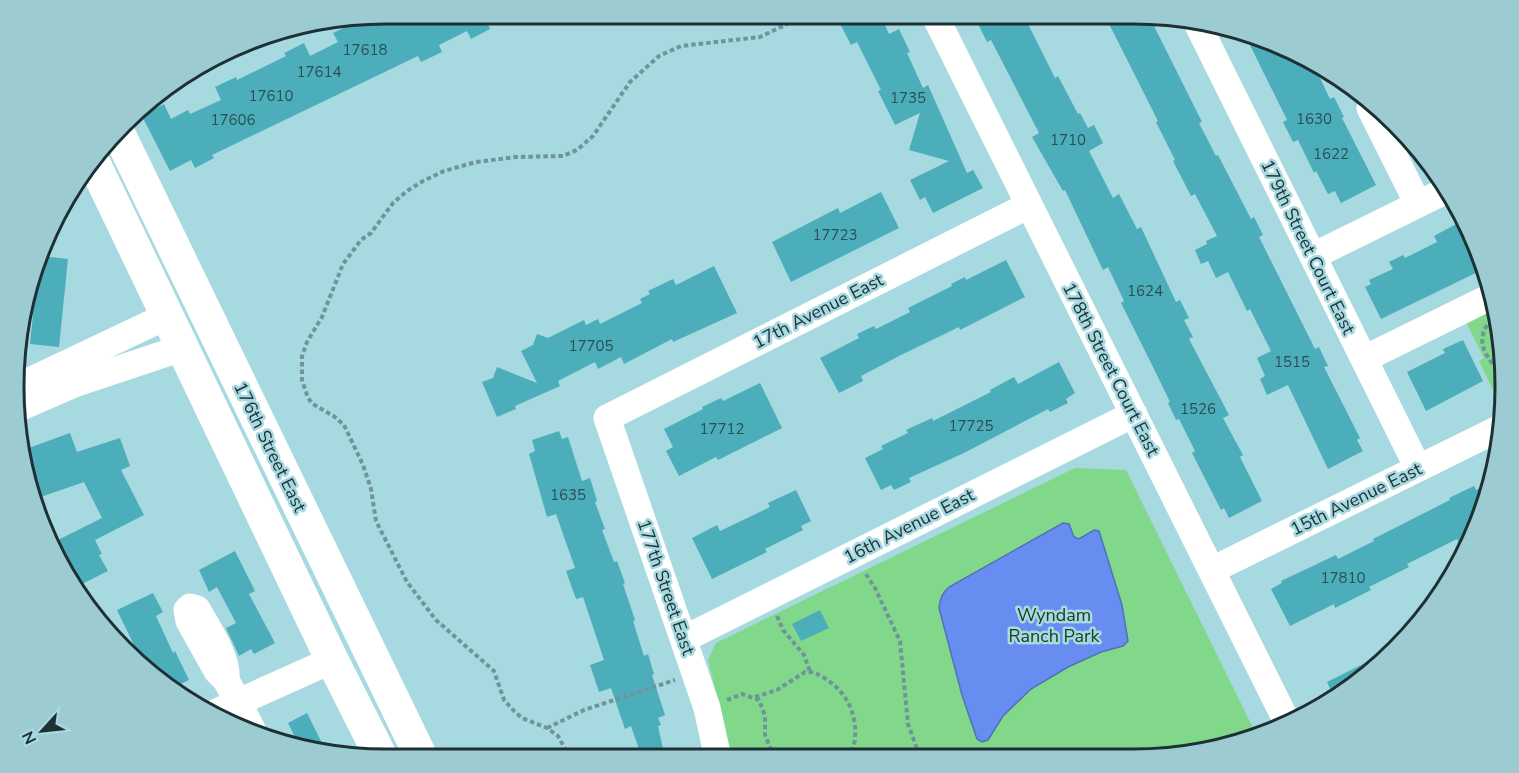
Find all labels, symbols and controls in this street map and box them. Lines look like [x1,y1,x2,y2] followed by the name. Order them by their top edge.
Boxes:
[342,40,388,60] house number: 17618
[296,62,342,82] house number: 17614
[248,86,294,106] house number: 17610
[890,88,926,108] house number: 1735
[1296,109,1332,129] house number: 1630
[210,110,256,130] house number: 17606
[1050,130,1086,150] house number: 1710
[1313,144,1349,164] house number: 1622
[1255,156,1361,339] street label: 179th Street Court East
[812,225,858,245] house number: 17723
[749,267,888,354] street label: 17th Avenue East
[1057,278,1165,460] street label: 178th Street Court East
[1127,281,1163,301] house number: 1624
[568,336,614,356] house number: 17705
[1274,352,1310,372] house number: 1515
[228,378,312,517] street label: 176th Street East
[1180,399,1216,419] house number: 1526
[948,416,994,436] house number: 17725
[699,419,745,439] house number: 17712
[1286,456,1426,541] street label: 15th Avenue East
[840,482,979,569] street label: 16th Avenue East
[550,485,586,505] house number: 1635
[632,516,701,659] street label: 177th Street East
[1320,568,1366,588] house number: 17810
[1009,603,1100,648] park label: Wyndam Ranch Park
[12,701,72,761] north arrow
[17,727,42,748] text: N

